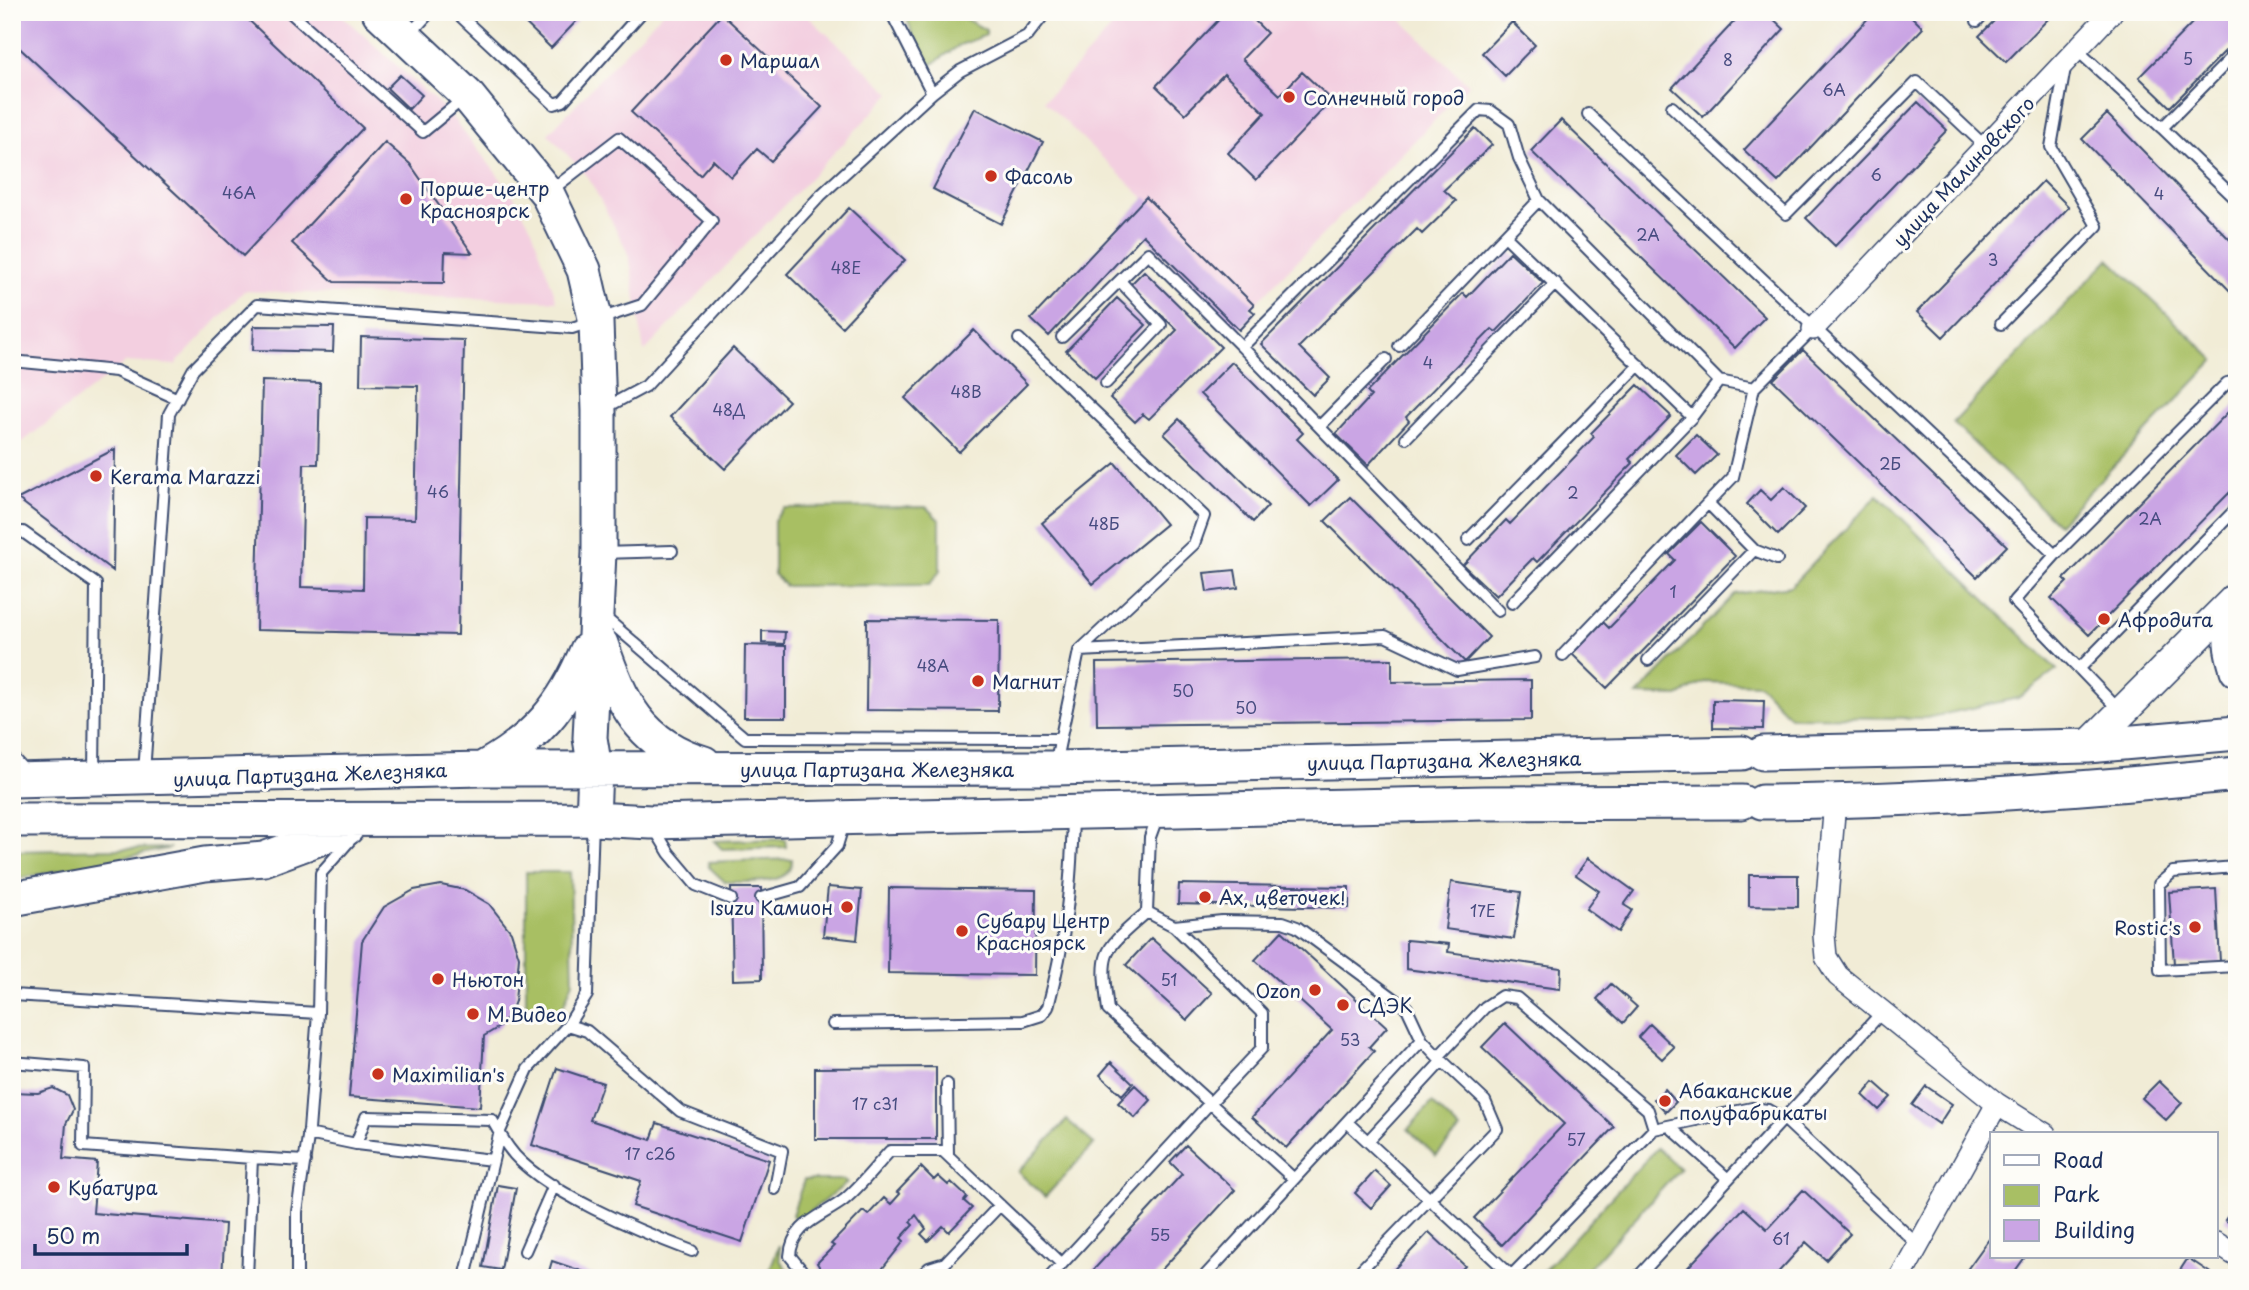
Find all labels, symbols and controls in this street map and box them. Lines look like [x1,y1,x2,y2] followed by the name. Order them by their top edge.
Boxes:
[740,46,820,74] place label: Маршал
[2183,46,2193,70] house number: 5
[1723,47,1733,71] house number: 8
[718,52,734,68] marker: Маршал
[1822,77,1846,101] house number: 6А
[1303,83,1464,111] place label: Солнечный город
[1281,89,1297,105] marker: Солнечный город
[1886,89,2040,253] street label: улица Малиновского
[1005,162,1073,190] place label: Фасоль
[1870,162,1882,186] house number: 6
[983,168,999,184] marker: Фасоль
[420,174,549,224] place label: Порше-центр Красноярск
[222,180,256,204] house number: 46А
[2154,181,2164,205] house number: 4
[398,191,414,207] marker: Порше-центр Красноярск
[1636,222,1660,246] house number: 2А
[1988,247,1998,271] house number: 3
[831,255,861,279] house number: 48Е
[1423,350,1433,374] house number: 4
[950,379,982,403] house number: 48В
[712,397,746,421] house number: 48Д
[1879,451,1901,475] house number: 2Б
[110,462,261,490] place label: Kerama Marazzi
[88,468,104,484] marker: Kerama Marazzi
[427,479,449,503] house number: 46
[1567,480,1579,504] house number: 2
[2138,506,2162,530] house number: 2А
[1089,511,1119,535] house number: 48Б
[1669,579,1677,603] house number: 1
[2118,605,2213,633] place label: Афродита
[2096,611,2112,627] marker: Афродита
[917,653,949,677] house number: 48А
[992,667,1062,695] place label: Магнит
[970,673,986,689] marker: Магнит
[1172,678,1194,702] house number: 50
[1235,695,1257,719] house number: 50
[1307,744,1582,776] street label: улица Партизана Железняка
[172,755,448,793] street label: улица Партизана Железняка
[740,755,1014,783] street label: улица Партизана Железняка
[1219,883,1346,911] place label: Ах, цветочек!
[1197,889,1213,905] marker: Ах, цветочек!
[710,893,833,921] place label: Isuzu Камион
[1470,898,1496,922] house number: 17Е
[839,899,855,915] marker: Isuzu Камион
[976,906,1110,956] place label: Субару Центр Красноярск
[2114,913,2181,941] place label: Rostic's
[2187,919,2203,935] marker: Rostic's
[954,923,970,939] marker: Субару Центр Красноярск
[452,965,524,993] place label: Ньютон
[1160,967,1178,991] house number: 51
[430,971,446,987] marker: Ньютон
[1256,976,1301,1004] place label: Ozon
[1307,982,1323,998] marker: Ozon
[1357,991,1413,1019] place label: СДЭК
[1335,997,1351,1013] marker: СДЭК
[487,1000,567,1028] place label: М.Видео
[465,1006,481,1022] marker: М.Видео
[1340,1027,1360,1051] house number: 53
[392,1060,505,1088] place label: Maximilian's
[370,1066,386,1082] marker: Maximilian's
[1679,1076,1827,1126] place label: Абаканские полуфабрикаты
[852,1091,898,1115] house number: 17 с31
[1657,1093,1673,1109] marker: Абаканские полуфабрикаты
[1566,1127,1586,1151] house number: 57
[1990,1132,2218,1258] legend
[624,1141,676,1165] house number: 17 с26
[2053,1143,2104,1175] text: Road
[68,1173,158,1201] place label: Кубатура
[2053,1177,2100,1209] text: Park
[46,1179,62,1195] marker: Кубатура
[35,1213,187,1257] scale bar
[2053,1213,2135,1245] text: Building
[46,1219,100,1251] text: 50 m
[1150,1222,1170,1246] house number: 55
[1772,1226,1790,1250] house number: 61

